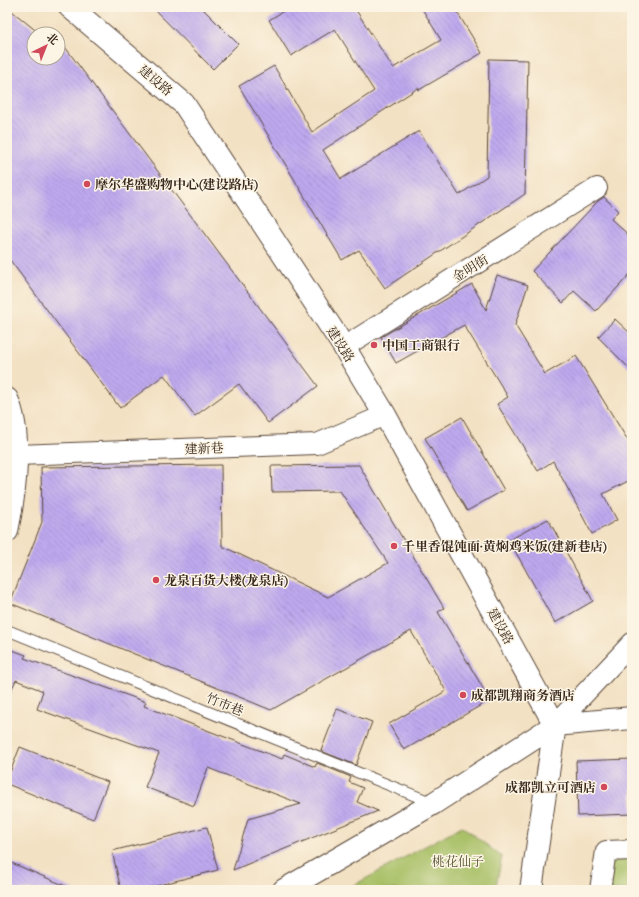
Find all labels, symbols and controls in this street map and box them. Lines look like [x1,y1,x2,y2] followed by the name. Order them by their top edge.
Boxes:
[26,26,66,66] north arrow
[44,31,61,48] text: 北
[136,62,175,99] street label: 建设路
[95,177,259,192] place label: 摩尔华盛购物中心(建设路店)
[82,179,92,189] marker: 摩尔华盛购物中心(建设路店)
[450,252,491,285] street label: 金明街
[324,324,357,365] street label: 建设路
[382,338,460,353] place label: 中国工商银行
[369,340,379,350] marker: 中国工商银行
[184,440,224,457] street label: 建新巷
[402,539,607,554] place label: 千里香馄饨面·黄焖鸡米饭(建新巷店)
[389,541,399,551] marker: 千里香馄饨面·黄焖鸡米饭(建新巷店)
[164,573,289,588] place label: 龙泉百货大楼(龙泉店)
[151,575,161,585] marker: 龙泉百货大楼(龙泉店)
[485,606,517,647] street label: 建设路
[471,688,575,703] place label: 成都凯翔商务酒店
[204,690,246,719] street label: 竹市巷
[458,690,468,700] marker: 成都凯翔商务酒店
[505,780,596,795] place label: 成都凯立可酒店
[599,782,609,792] marker: 成都凯立可酒店
[432,854,484,869] park label: 桃花仙子

